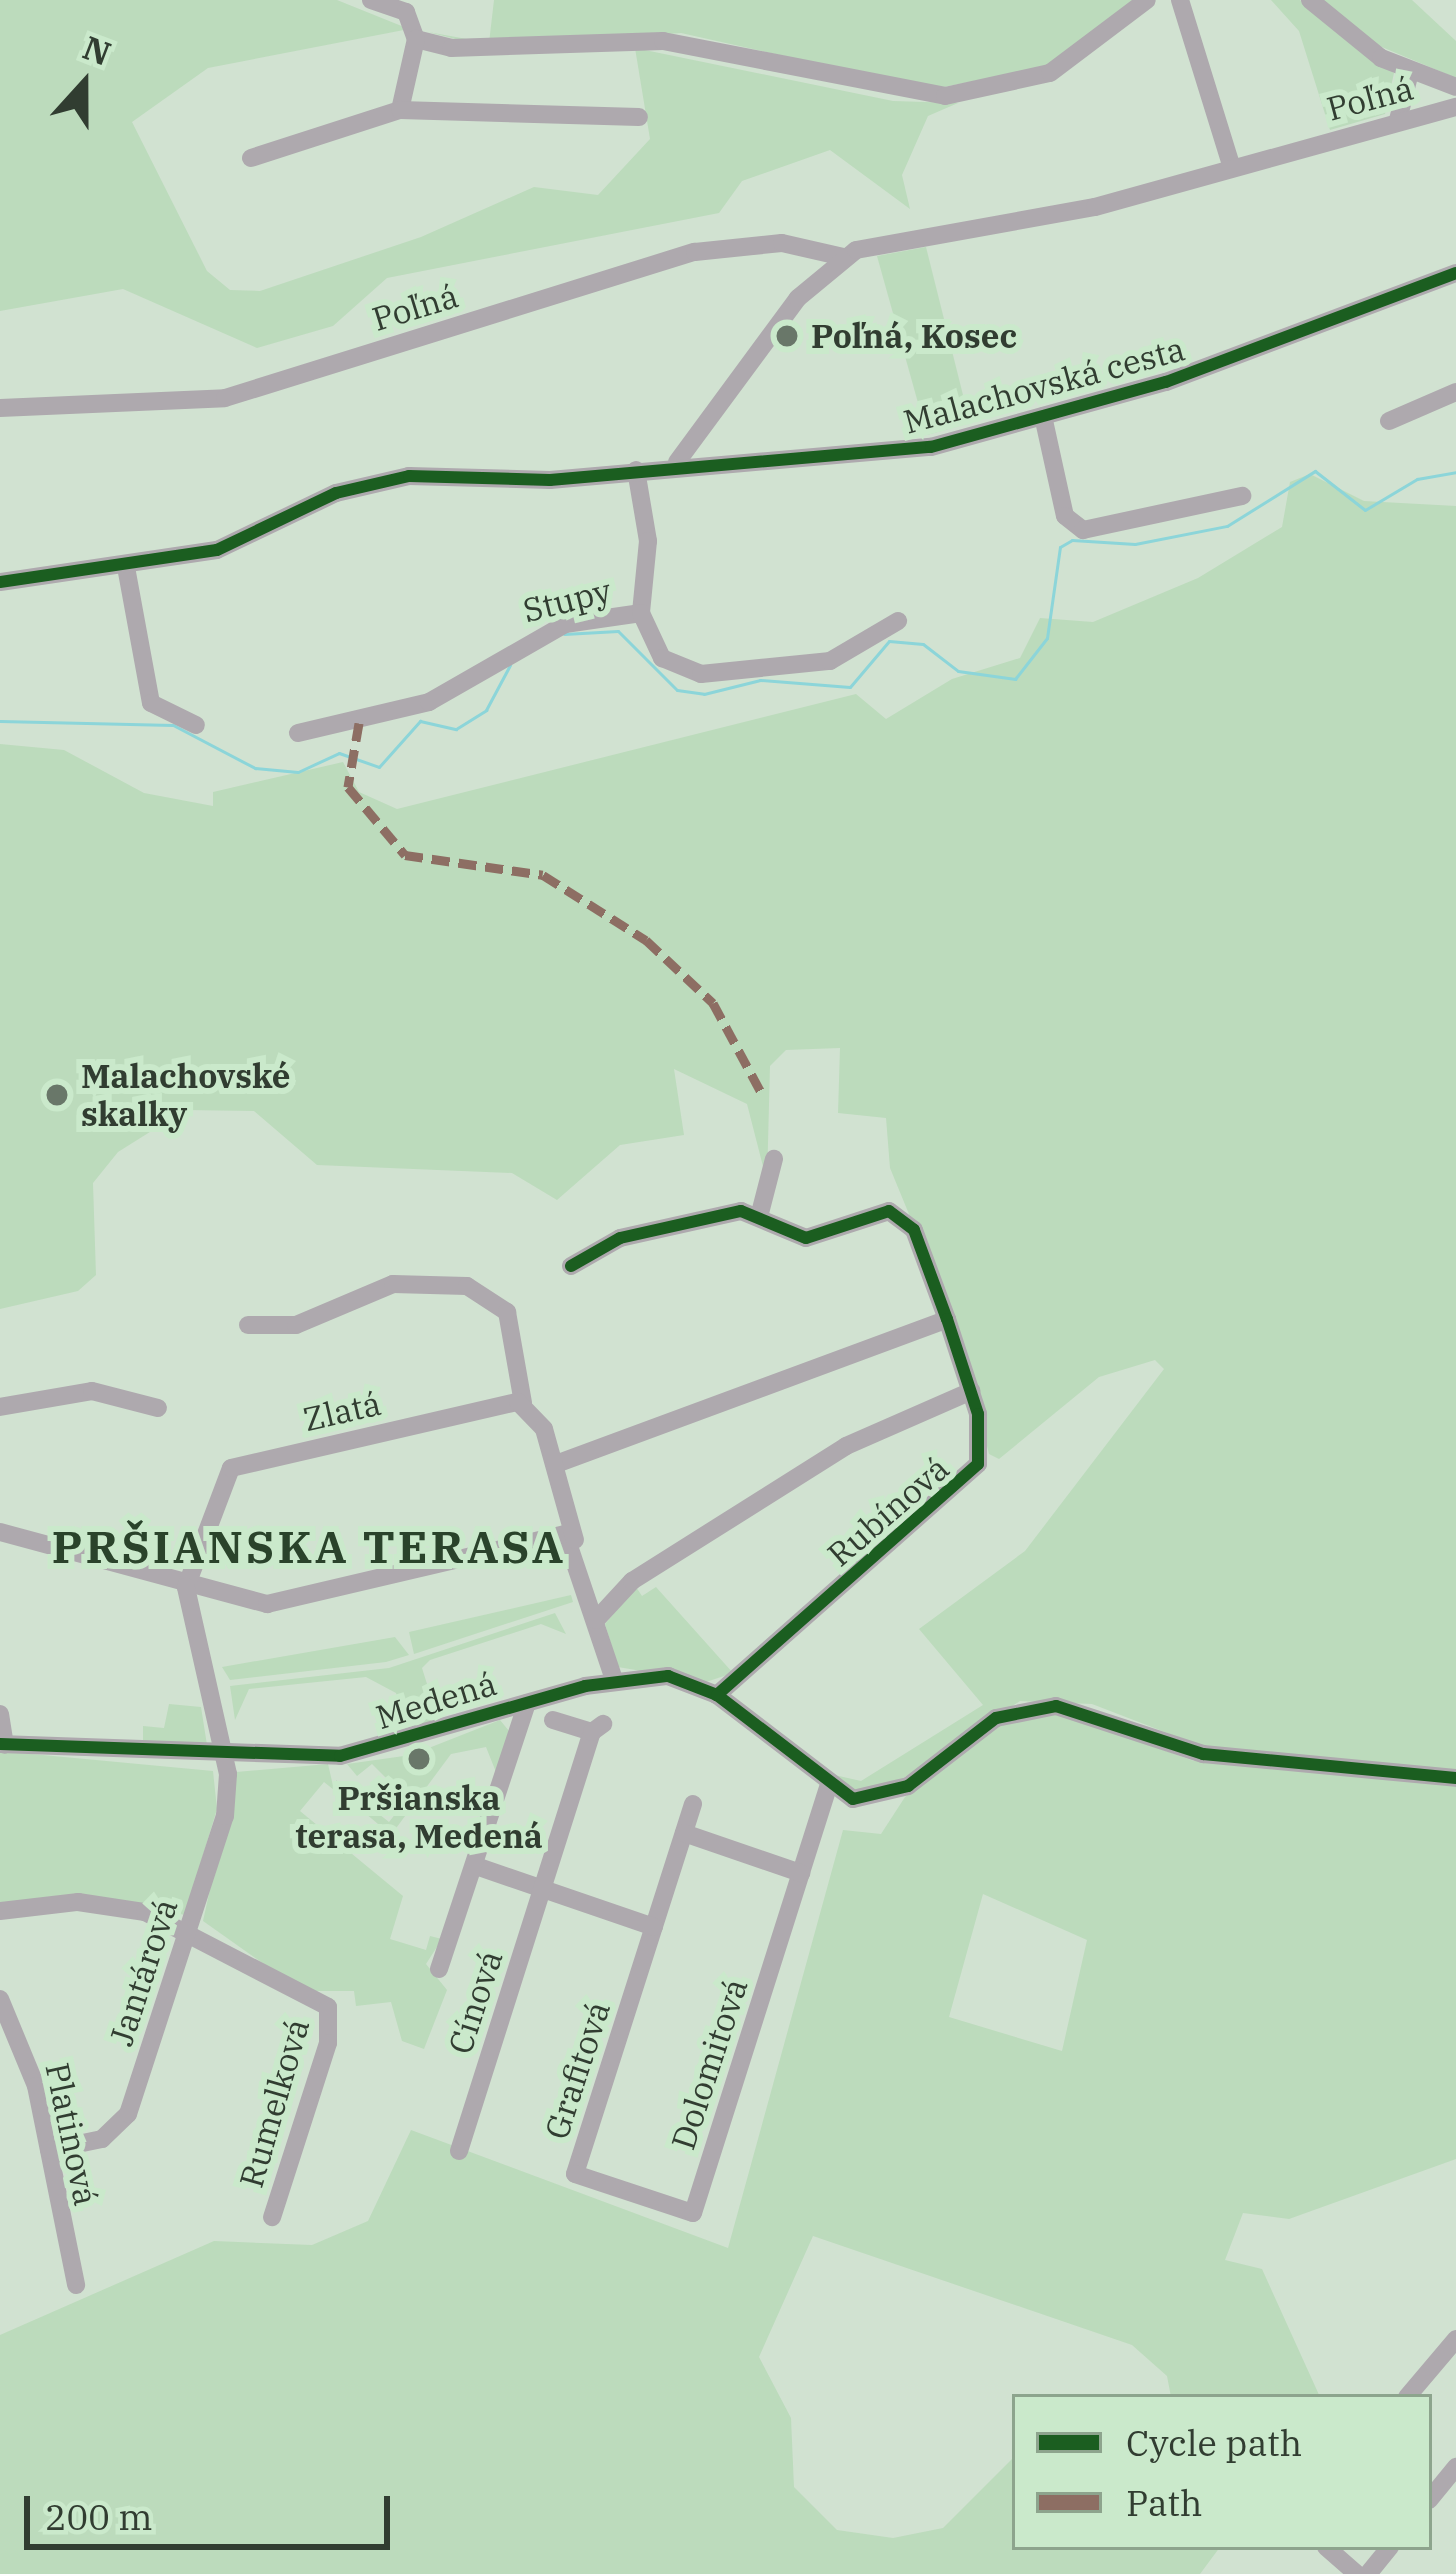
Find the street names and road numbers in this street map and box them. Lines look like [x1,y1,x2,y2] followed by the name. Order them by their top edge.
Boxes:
[1323,68,1417,128] street label: Poľná
[367,275,463,339] street label: Poľná
[899,328,1189,442] street label: Malachovská cesta
[519,570,615,630] street label: Stupy
[299,1383,385,1439] street label: Zlatá
[819,1448,957,1574] street label: Rubínová
[371,1663,501,1737] street label: Medená
[101,1894,185,2050] street label: Jantárová
[440,1945,510,2059] street label: Cínová
[663,1974,755,2154] street label: Dolomitová
[536,1996,618,2144] street label: Grafitová
[231,2014,317,2192] street label: Rumelková
[38,2059,106,2209] street label: Platinová

